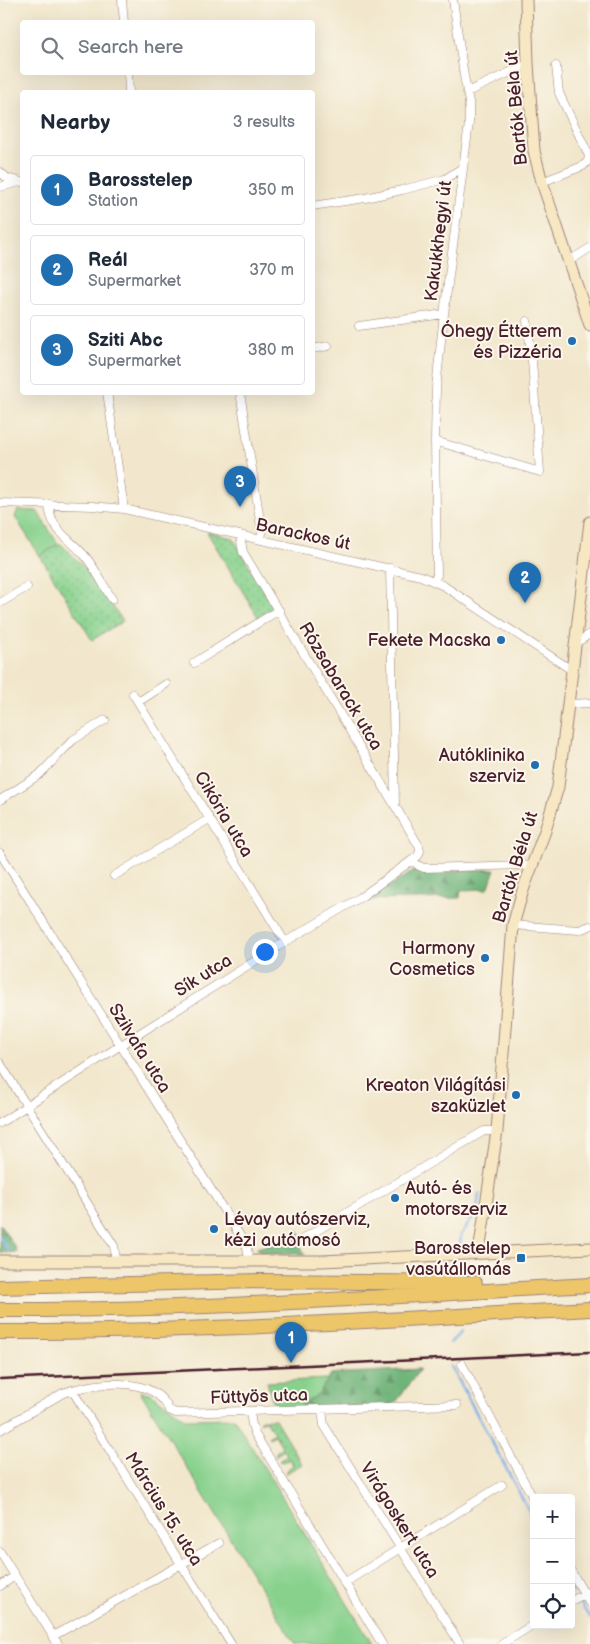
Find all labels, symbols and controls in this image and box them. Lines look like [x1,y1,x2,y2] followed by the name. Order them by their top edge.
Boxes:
[20,20,315,75] search box
[38,34,66,62] icon: search
[78,36,183,59] text: Search here
[501,49,532,166] street label: Bartók Béla út
[40,110,110,135] text: Nearby
[233,113,295,132] text: 3 results
[88,169,193,192] text: Barosstelep
[421,179,456,303] street label: Kakukkhegyi út
[54,181,60,200] text: 1
[248,181,294,200] text: 350 m
[88,192,138,211] text: Station
[88,249,128,272] text: Reál
[52,261,62,280] text: 2
[249,261,294,280] text: 370 m
[88,272,181,291] text: Supermarket
[441,319,562,363] place label: Óhegy Étterem és Pizzéria
[88,329,163,352] text: Sziti Abc
[566,335,578,347] marker: Óhegy Étterem és Pizzéria
[52,341,62,360] text: 3
[248,341,294,360] text: 380 m
[88,352,181,371] text: Supermarket
[224,466,256,507] pin: 3
[254,514,353,555] street label: Barackos út
[509,562,541,603] pin: 2
[294,619,387,754] street label: Rózsabarack utca
[368,630,491,651] place label: Fekete Macska
[495,634,507,646] marker: Fekete Macska
[439,745,525,787] place label: Autóklinika szerviz
[529,759,541,771] marker: Autóklinika szerviz
[190,768,257,861] street label: Cikória utca
[489,808,543,926] street label: Bartók Béla út
[389,938,476,980] place label: Harmony Cosmetics
[252,939,278,965] your location
[171,950,236,1001] street label: Sík utca
[479,952,491,964] marker: Harmony Cosmetics
[104,1000,175,1097] street label: Szilvafa utca
[365,1075,506,1117] place label: Kreaton Világítási szaküzlet
[510,1089,522,1101] marker: Kreaton Világítási szaküzlet
[405,1178,508,1220] place label: Autó- és motorszerviz
[389,1192,401,1204] marker: Autó- és motorszerviz
[224,1209,370,1251] place label: Lévay autószerviz, kézi autómosó
[208,1223,220,1235] marker: Lévay autószerviz, kézi autómosó
[405,1238,511,1280] place label: Barosstelep vasútállomás
[515,1252,527,1264] marker: Barosstelep vasútállomás
[275,1322,307,1363] pin: 1
[210,1384,308,1409] street label: Füttyös utca
[120,1449,207,1570] street label: Március 15. utca
[356,1459,444,1582] street label: Virágoskert utca
[530,1494,575,1629] map controls
[530,1494,575,1539] button: +
[530,1539,575,1584] button: −
[530,1584,575,1629] button: locate

